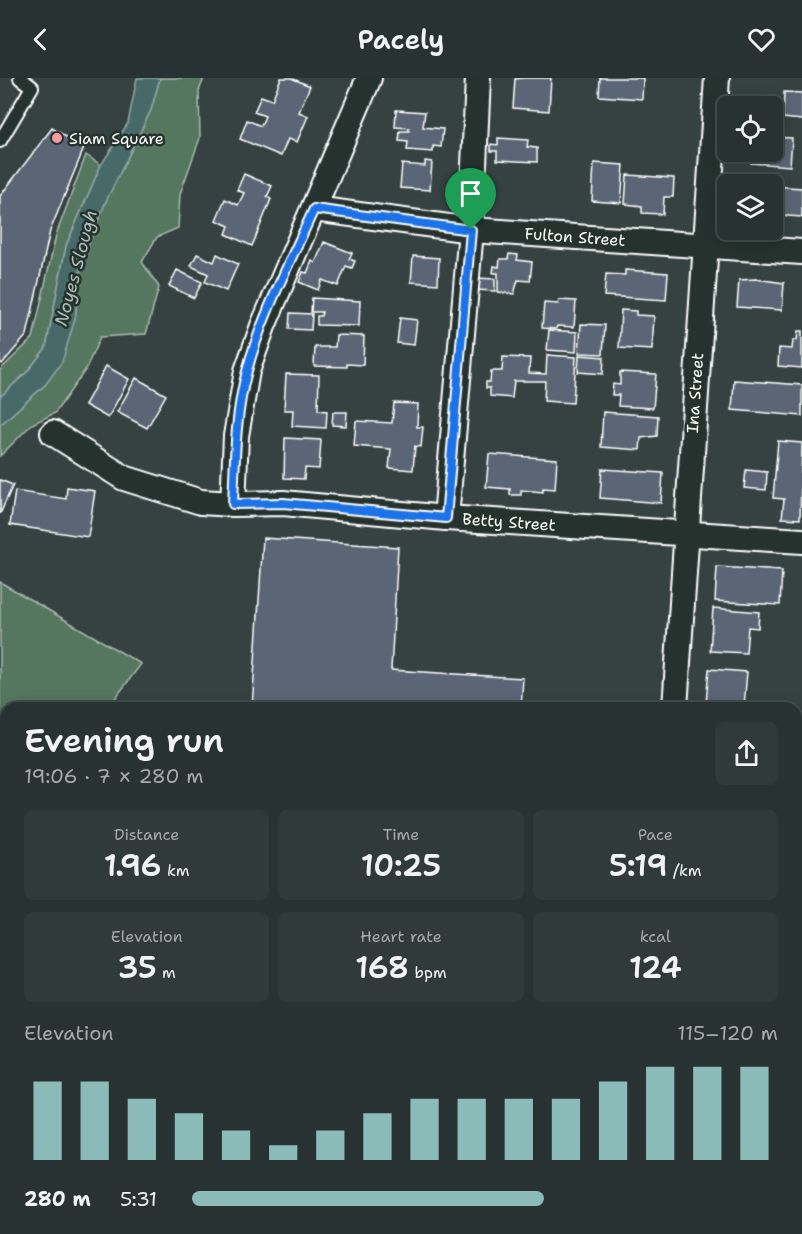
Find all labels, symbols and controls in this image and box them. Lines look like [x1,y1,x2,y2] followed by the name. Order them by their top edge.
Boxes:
[358,21,444,58] text: Pacely
[24,23,57,56] icon: back
[745,23,778,56] icon: heart
[717,96,783,240] map controls
[717,96,783,162] button: locate
[69,128,164,149] place label: Siam Square
[50,131,64,145] marker: Siam Square
[445,168,496,230] pin
[717,174,783,240] button: layers
[454,177,487,210] icon: arrive
[49,207,103,329] water label: Noyes Slough
[524,223,626,251] street label: Fulton Street
[682,352,708,434] street label: Ina Street
[462,508,556,536] street label: Betty Street
[24,718,224,763] text: Evening run
[715,722,778,785] button: share
[24,763,204,789] text: 19:06 · 7 × 280 m
[114,824,179,845] text: Distance
[383,824,419,845] text: Time
[638,824,673,845] text: Pace
[104,845,162,886] text: 1.96
[361,845,441,886] text: 10:25
[609,845,668,886] text: 5:19
[162,860,190,881] text: km
[668,860,702,881] text: /km
[111,926,182,947] text: Elevation
[360,926,442,947] text: Heart rate
[640,926,671,947] text: kcal
[117,947,157,988] text: 35
[355,947,409,988] text: 168
[629,947,682,988] text: 124
[157,962,176,983] text: m
[409,962,447,983] text: bpm
[24,1020,114,1046] text: Elevation
[677,1020,778,1046] text: 115–120 m
[24,1186,91,1212] text: 280 m
[120,1186,157,1212] text: 5:31

